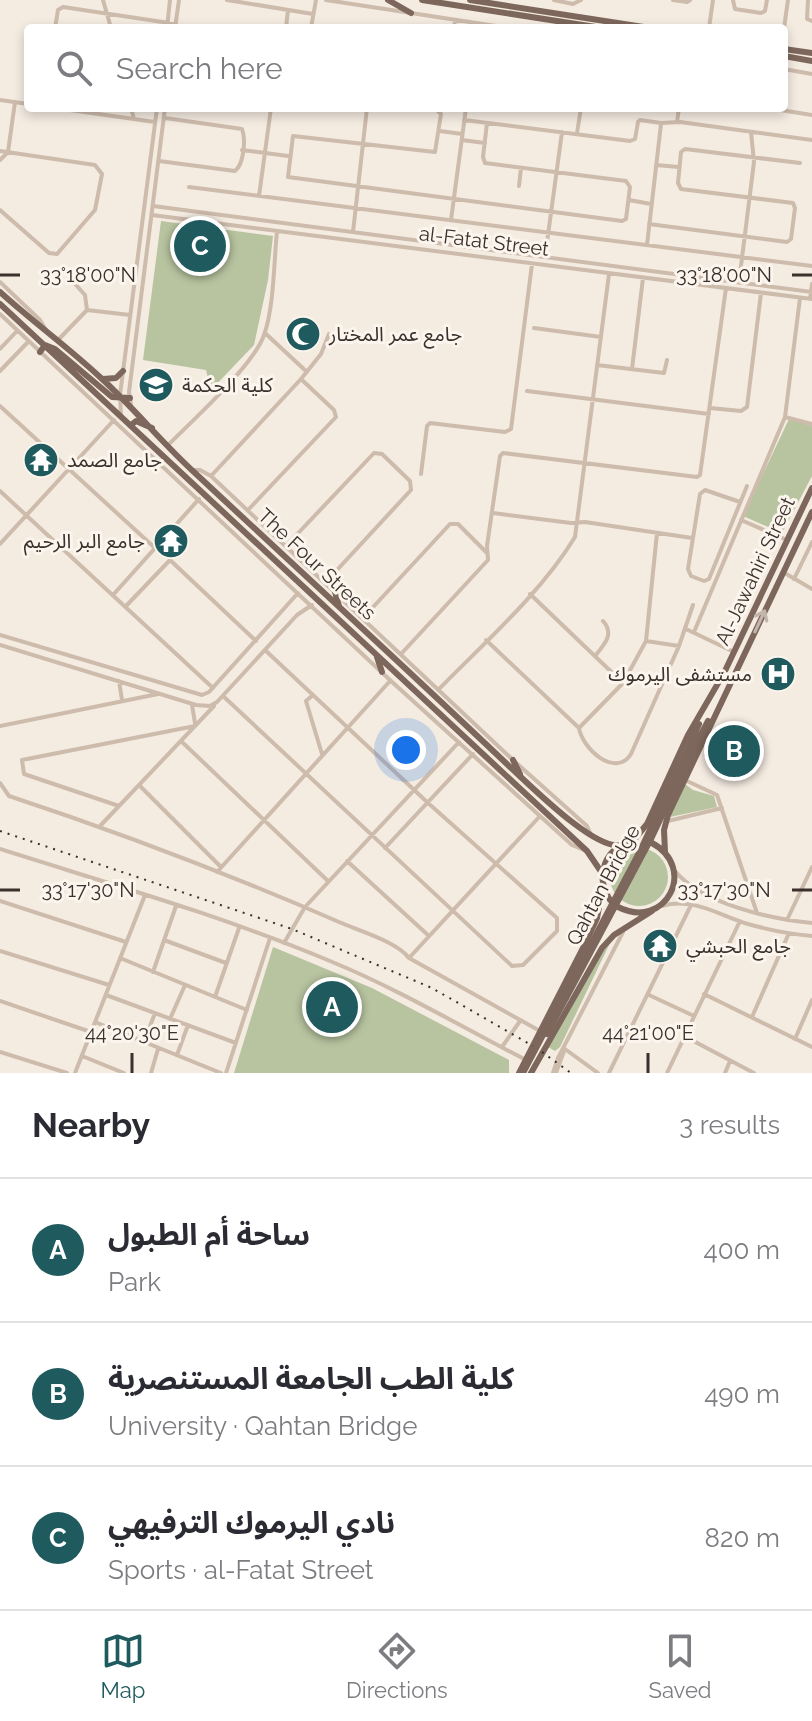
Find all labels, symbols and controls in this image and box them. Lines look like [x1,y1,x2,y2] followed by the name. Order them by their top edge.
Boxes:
[24,24,788,112] search box
[52,46,96,90] icon: search
[116,51,283,86] text: Search here
[174,216,226,276] pin: C
[418,221,551,261] street label: al-Fatat Street
[40,263,136,287] text: 33°18'00"N
[676,263,772,287] text: 33°18'00"N
[284,315,322,353] mosque icon: جامع عمر المختار
[328,322,462,349] place label: جامع عمر المختار
[137,366,175,404] school or university icon: كلية الحكمة
[182,373,273,397] place label: كلية الحكمة
[22,441,60,479] temple icon: جامع الصمد
[67,448,162,475] place label: جامع الصمد
[710,493,800,649] street label: Al-Jawahiri Street
[253,503,381,625] street label: The Four Streets
[152,522,190,560] temple icon: جامع البر الرحيم
[24,529,145,556] place label: جامع البر الرحيم
[753,609,768,633] one-way arrow
[759,655,797,693] hospital icon: مستشفى اليرموك
[608,662,752,686] place label: مستشفى اليرموك
[708,721,760,781] pin: B
[386,730,426,770] your location
[561,820,645,949] street label: Qahtan Bridge
[41,878,135,902] text: 33°17'30"N
[677,878,771,902] text: 33°17'30"N
[641,927,679,965] temple icon: جامع الحبشي
[686,934,791,962] place label: جامع الحبشي
[306,977,358,1037] pin: A
[85,1021,179,1045] text: 44°20'30"E
[602,1021,694,1045] text: 44°21'00"E
[32,1105,150,1145] text: Nearby
[679,1110,780,1140] text: 3 results
[108,1217,310,1252] text: ساحة أم الطبول
[49,1235,67,1265] text: A
[703,1235,780,1265] text: 400 m
[108,1267,161,1297] text: Park
[108,1361,514,1396] text: كلية الطب الجامعة المستنصرية
[49,1379,67,1409] text: B
[704,1379,780,1409] text: 490 m
[108,1411,417,1441] text: University · Qahtan Bridge
[108,1505,395,1540] text: نادي اليرموك الترفيهي
[49,1523,67,1553] text: C
[705,1523,780,1553] text: 820 m
[108,1555,374,1585] text: Sports · al-Fatat Street
[100,1629,145,1703] tab: Map
[346,1629,448,1703] tab: Directions
[649,1629,712,1703] tab: Saved

